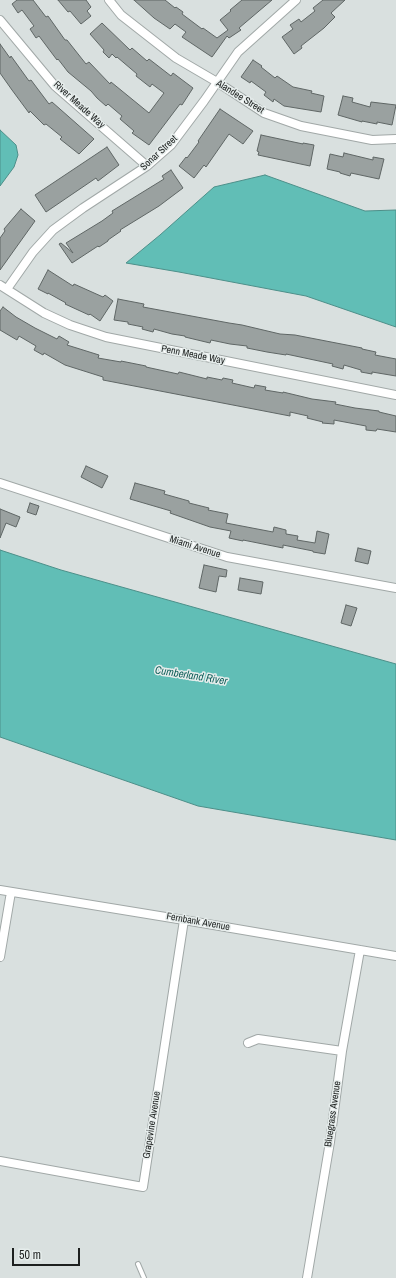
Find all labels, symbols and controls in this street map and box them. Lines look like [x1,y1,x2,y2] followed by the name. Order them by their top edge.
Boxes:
[214,78,266,116] street label: Alandee Street
[51,79,107,131] street label: River Meade Way
[138,133,180,173] street label: Sonar Street
[160,343,226,367] street label: Penn Meade Way
[168,533,222,561] street label: Miami Avenue
[154,664,228,688] water label: Cumberland River
[165,911,231,933] street label: Fernbank Avenue
[322,1080,344,1148] street label: Bluegrass Avenue
[141,1090,163,1160] street label: Grapevine Avenue
[14,1240,82,1266] scale bar
[19,1247,41,1263] text: 50 m

